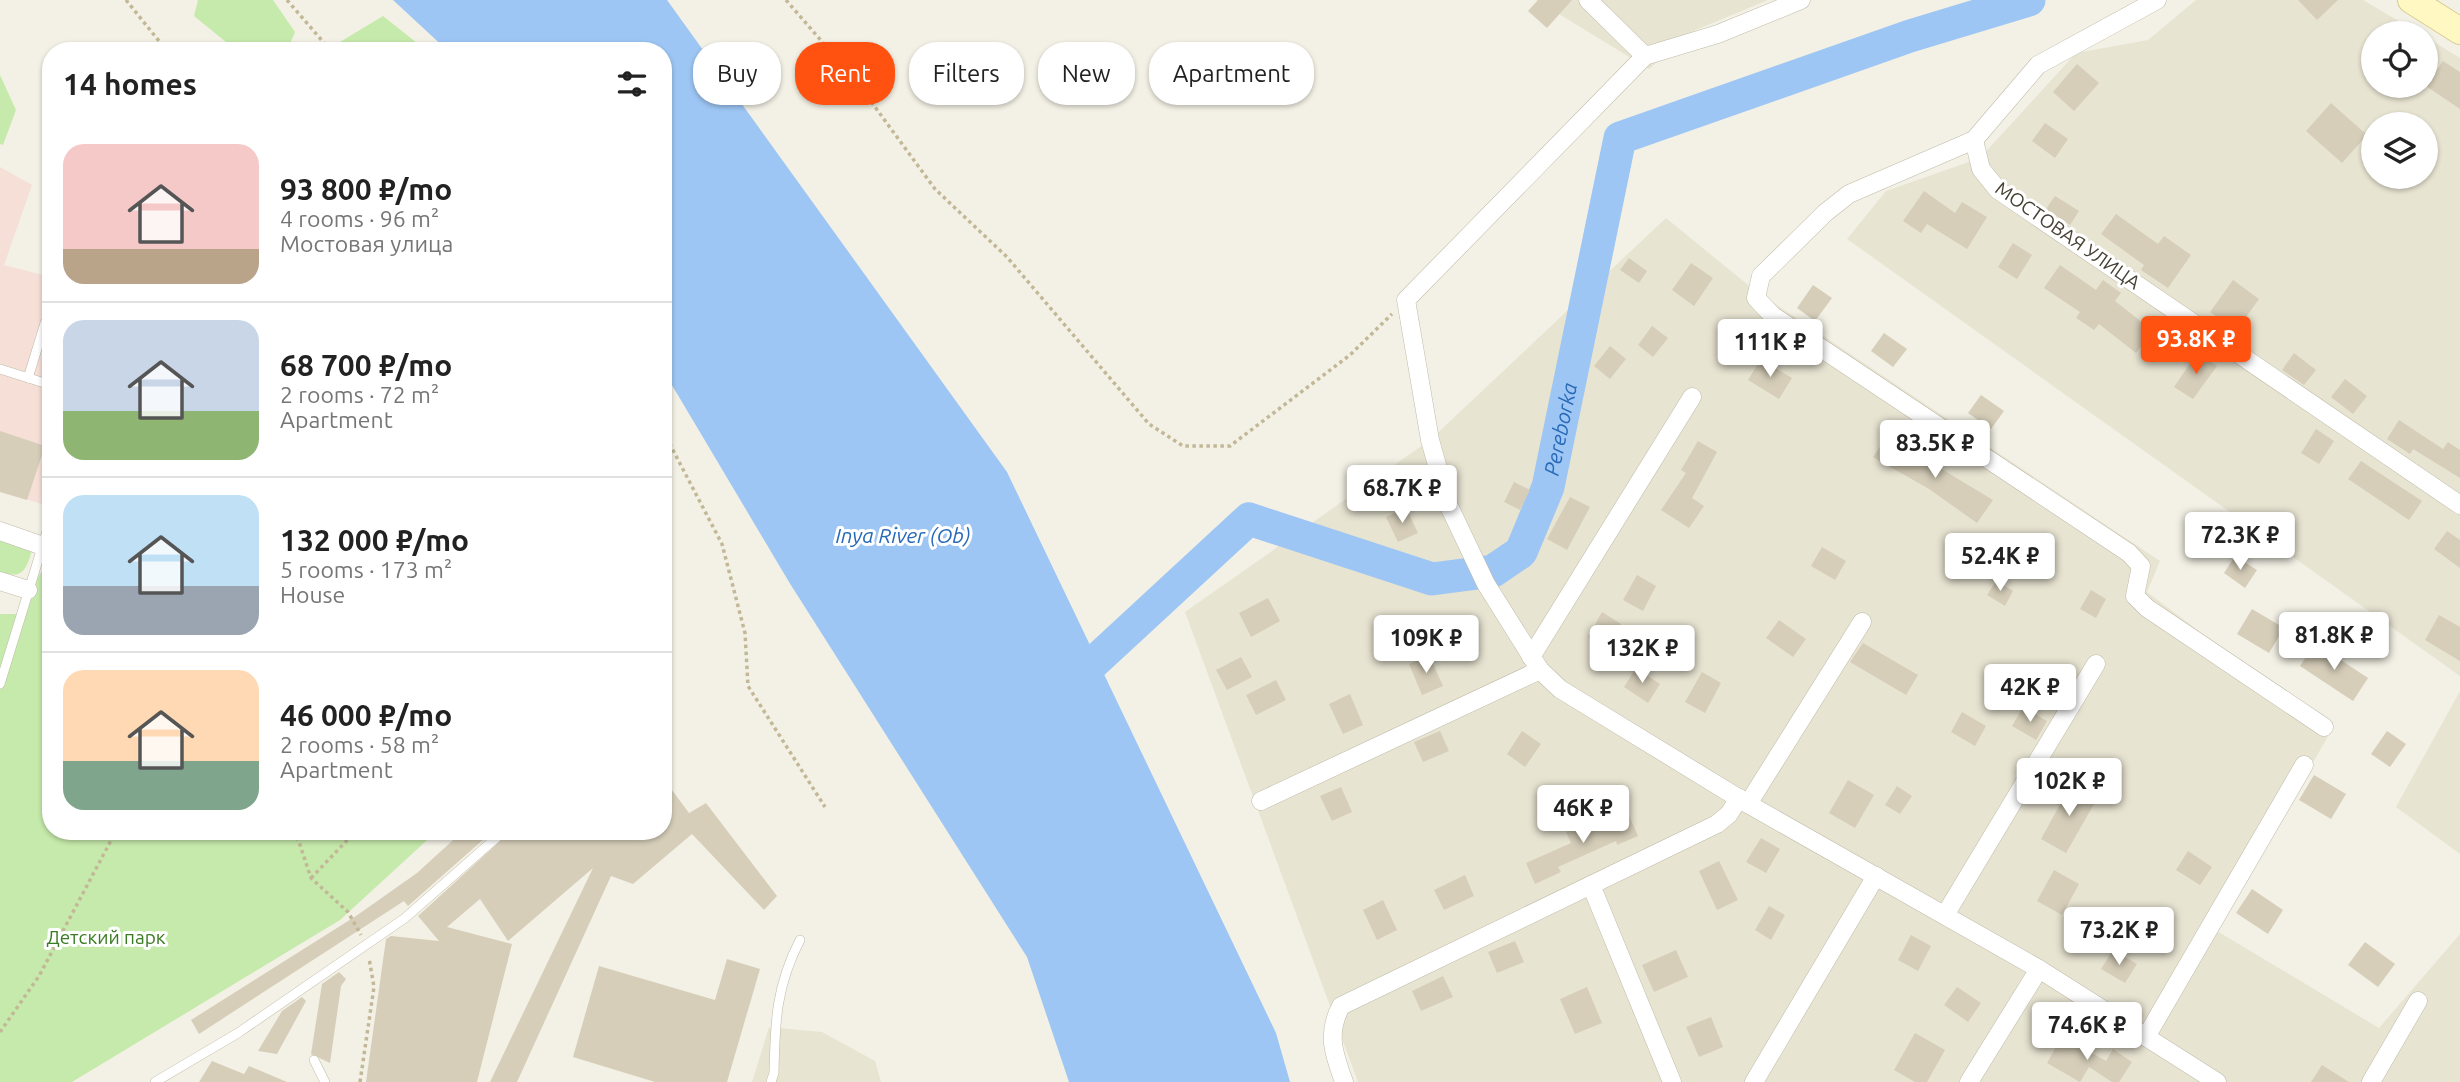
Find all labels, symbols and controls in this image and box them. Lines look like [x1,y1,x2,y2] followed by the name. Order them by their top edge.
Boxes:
[2361,21,2438,189] map controls
[2361,21,2438,98] button: locate
[693,42,781,105] chip: Buy
[795,42,895,105] chip: Rent
[909,42,1024,105] chip: Filters
[1038,42,1135,105] chip: New
[1149,42,1314,105] chip: Apartment
[613,65,651,103] icon: filters
[63,67,197,101] text: 14 homes
[2361,112,2438,189] button: layers
[119,172,203,256] icon: home
[280,172,452,206] text: 93 800 ₽/mo
[1991,177,2145,294] street label: МОСТОВАЯ УЛИЦА
[280,206,439,231] text: 4 rooms · 96 m²
[280,231,453,256] text: Мостовая улица
[2131,316,2261,376] pin: 93.8K ₽
[1713,320,1827,379] pin: 111K ₽
[2157,326,2235,351] text: 93.8K ₽
[1734,329,1806,354] text: 111K ₽
[119,348,203,432] icon: home
[280,348,452,382] text: 68 700 ₽/mo
[1539,381,1581,478] water label: Pereborka
[280,382,439,407] text: 2 rooms · 72 m²
[280,407,393,432] text: Apartment
[1870,420,2000,480] pin: 83.5K ₽
[1896,430,1974,455] text: 83.5K ₽
[1337,466,1467,525] pin: 68.7K ₽
[1363,475,1441,500] text: 68.7K ₽
[2175,512,2305,572] pin: 72.3K ₽
[2201,522,2279,547] text: 72.3K ₽
[119,523,203,607] icon: home
[280,523,469,557] text: 132 000 ₽/mo
[836,523,970,547] water label: Inya River (Ob)
[1935,534,2065,593] pin: 52.4K ₽
[1961,543,2039,568] text: 52.4K ₽
[280,557,452,582] text: 5 rooms · 173 m²
[280,582,345,607] text: House
[2269,612,2399,672] pin: 81.8K ₽
[1369,616,1483,675] pin: 109K ₽
[2295,622,2373,647] text: 81.8K ₽
[1390,625,1462,650] text: 109K ₽
[1585,626,1699,685] pin: 132K ₽
[1606,635,1678,660] text: 132K ₽
[1981,664,2079,724] pin: 42K ₽
[2000,674,2060,699] text: 42K ₽
[119,698,203,782] icon: home
[280,698,452,732] text: 46 000 ₽/mo
[280,732,439,757] text: 2 rooms · 58 m²
[280,757,393,782] text: Apartment
[2012,758,2126,818] pin: 102K ₽
[2033,768,2105,793] text: 102K ₽
[1534,786,1632,845] pin: 46K ₽
[1553,795,1613,820] text: 46K ₽
[2054,908,2184,967] pin: 73.2K ₽
[2080,917,2158,942] text: 73.2K ₽
[46,926,166,948] park label: Детский парк
[2022,1002,2152,1062] pin: 74.6K ₽
[2048,1012,2126,1037] text: 74.6K ₽

